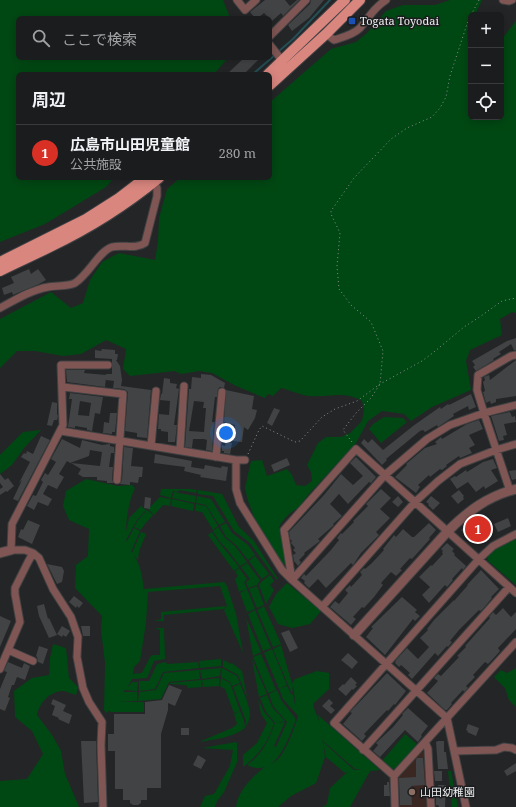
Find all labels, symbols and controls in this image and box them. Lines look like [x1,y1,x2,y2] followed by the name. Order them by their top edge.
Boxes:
[468,12,504,120] map controls
[468,12,504,48] button: +
[360,13,439,28] place label: Togata Toyodai
[16,16,272,60] search box
[347,16,357,26] marker: Togata Toyodai
[30,27,52,49] icon: search
[62,29,137,49] text: ここで検索
[468,48,504,84] button: −
[468,84,504,120] button: locate
[32,88,66,111] text: 周辺
[70,134,190,154] text: 広島市山田児童館
[41,144,49,162] text: 1
[219,144,256,162] text: 280 m
[70,155,122,173] text: 公共施設
[216,423,236,443] your location
[465,514,491,544] pin: 1
[420,784,475,799] place label: 山田幼稚園
[407,787,417,797] marker: 山田幼稚園

